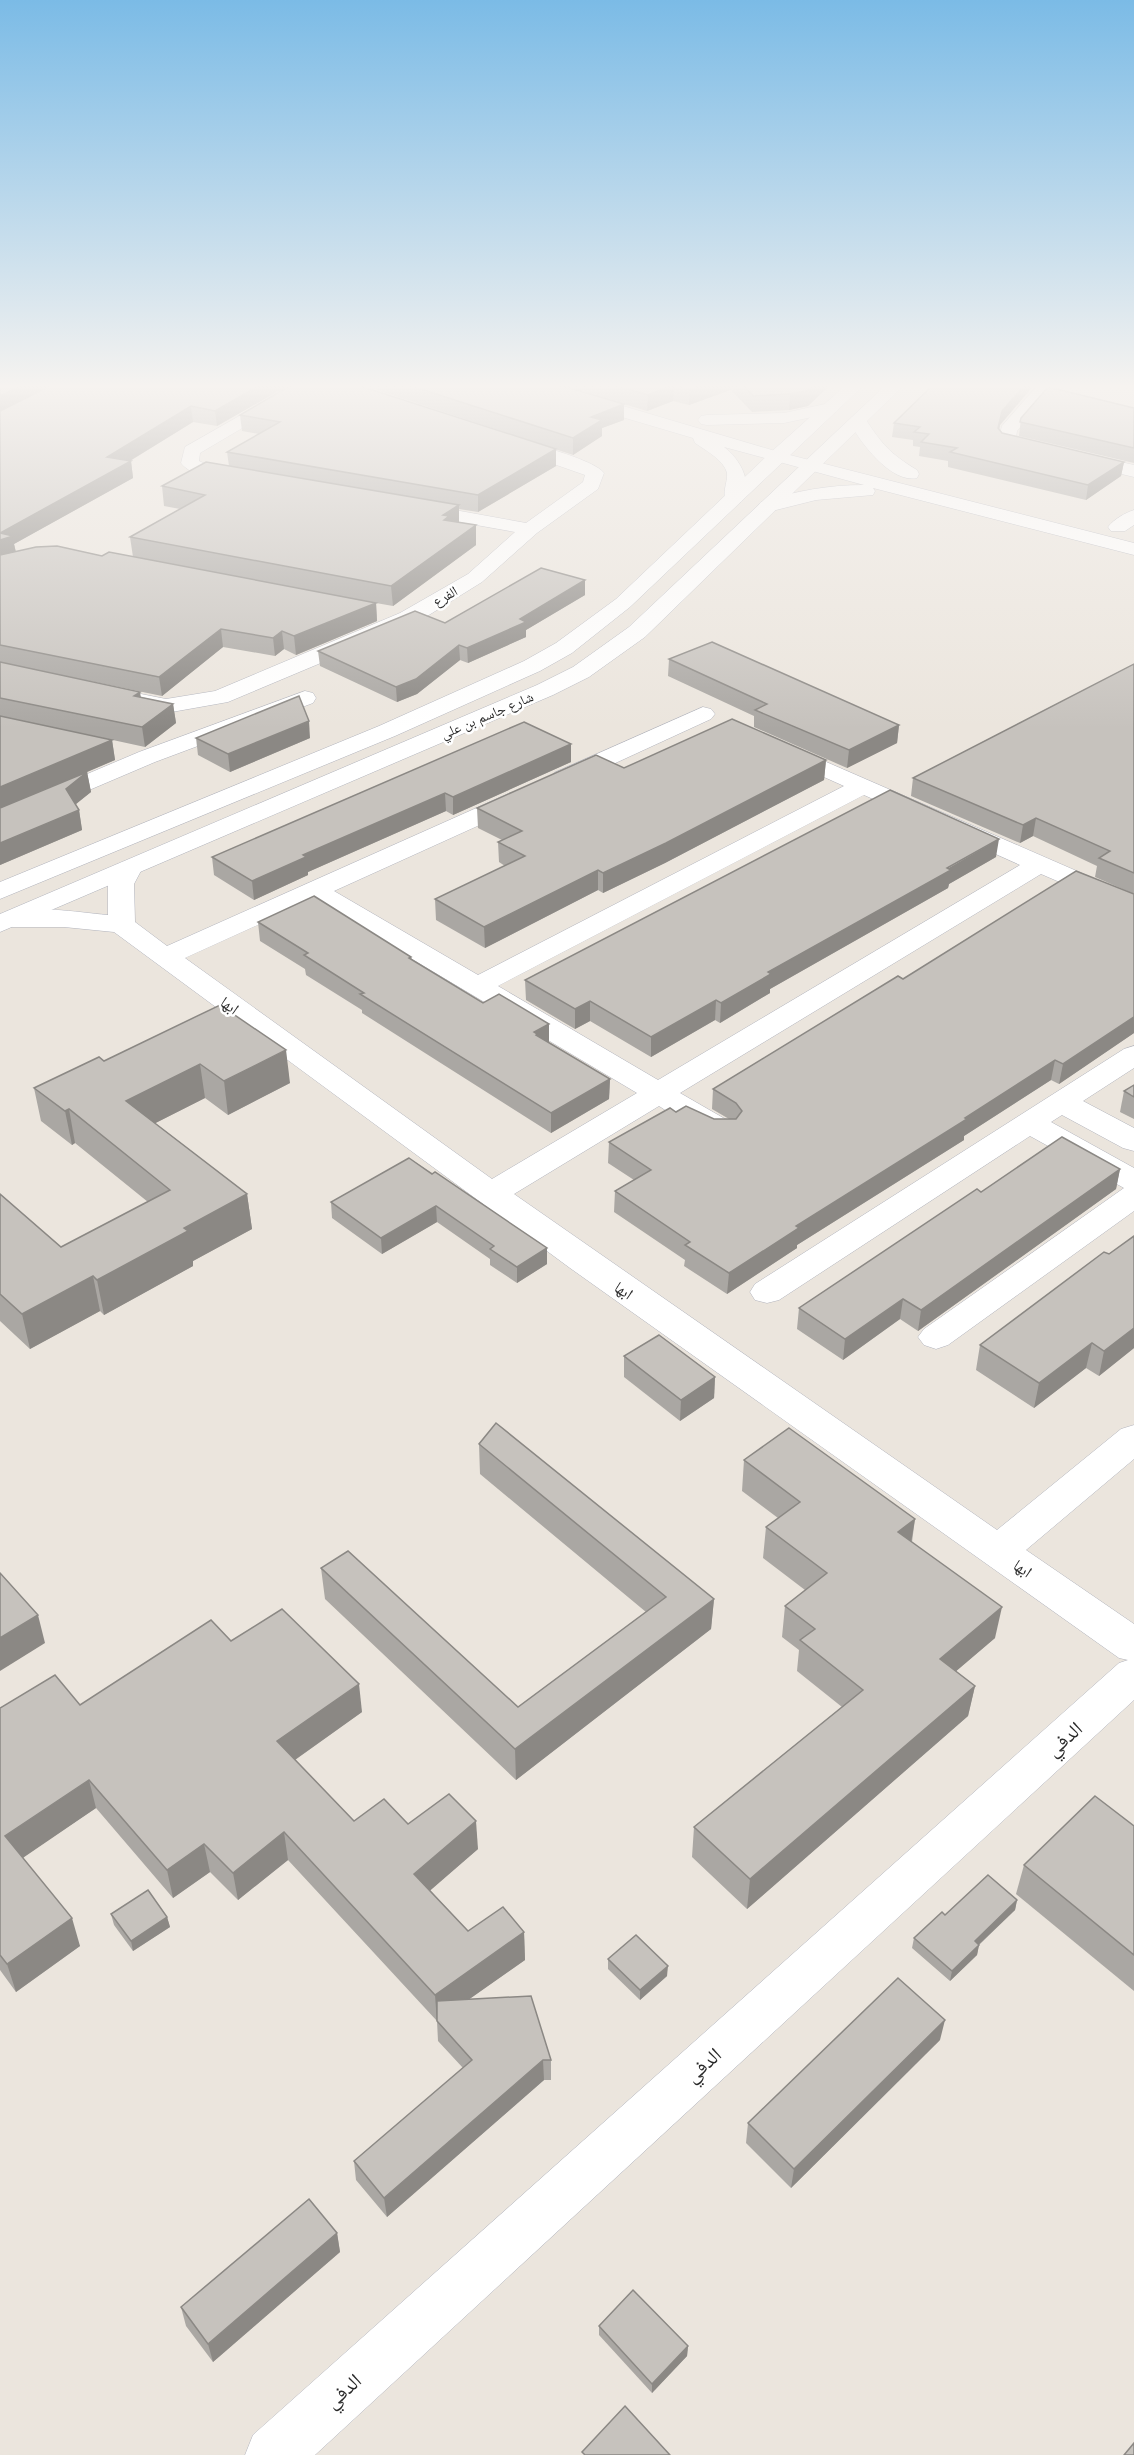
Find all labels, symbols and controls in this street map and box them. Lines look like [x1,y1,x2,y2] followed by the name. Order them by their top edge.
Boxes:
[429,581,461,611] street label: الفرع
[438,686,537,745] street label: شارع جاسم بن علي
[216,991,244,1020] street label: ابها
[610,1276,638,1305] street label: ابها
[1009,1554,1037,1583] street label: ابها
[1040,1715,1090,1765] street label: الدفي
[679,2041,729,2091] street label: الدفي
[319,2367,369,2417] street label: الدفي

